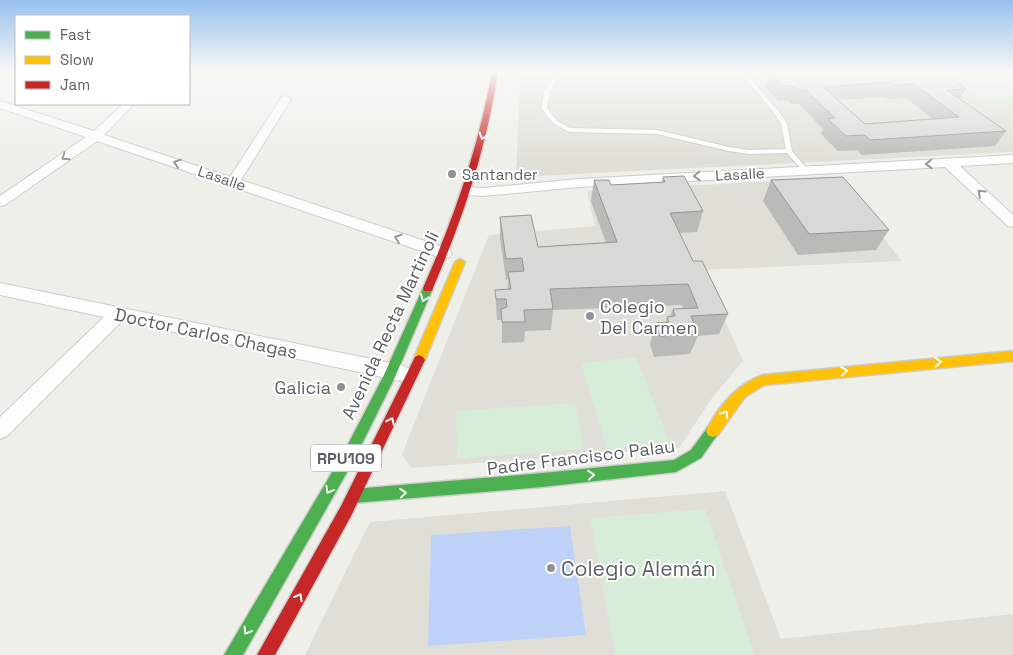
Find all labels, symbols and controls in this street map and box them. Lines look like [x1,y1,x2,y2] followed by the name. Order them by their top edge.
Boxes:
[15,15,190,105] legend
[60,25,91,44] text: Fast
[60,50,94,69] text: Slow
[60,75,90,94] text: Jam
[478,132,489,141] one-way arrow
[62,151,71,160] one-way arrow
[925,158,933,169] one-way arrow
[174,159,182,169] one-way arrow
[196,161,249,195] street label: Lasalle
[715,163,765,185] street label: Lasalle
[462,165,538,184] place label: Santander
[446,168,458,180] marker: Santander
[693,171,701,182] one-way arrow
[977,190,986,199] one-way arrow
[336,227,444,423] street label: Avenida Recta Martinoli
[394,233,402,243] one-way arrow
[420,293,431,302] one-way arrow
[600,295,698,339] place label: Colegio Del Carmen
[112,302,300,364] street label: Doctor Carlos Chagas
[584,310,596,322] marker: Colegio Del Carmen
[935,357,943,368] one-way arrow
[840,366,848,377] one-way arrow
[274,376,331,399] place label: Galicia
[335,381,347,393] marker: Galicia
[719,410,728,420] one-way arrow
[385,417,395,426] one-way arrow
[486,434,676,480] street label: Padre Francisco Palau
[311,444,381,472] road number: RPU109
[587,470,595,481] one-way arrow
[325,485,335,494] one-way arrow
[399,487,407,498] one-way arrow
[561,555,716,582] place label: Colegio Alemán
[545,562,557,574] marker: Colegio Alemán
[293,594,303,603] one-way arrow
[244,625,254,634] one-way arrow

